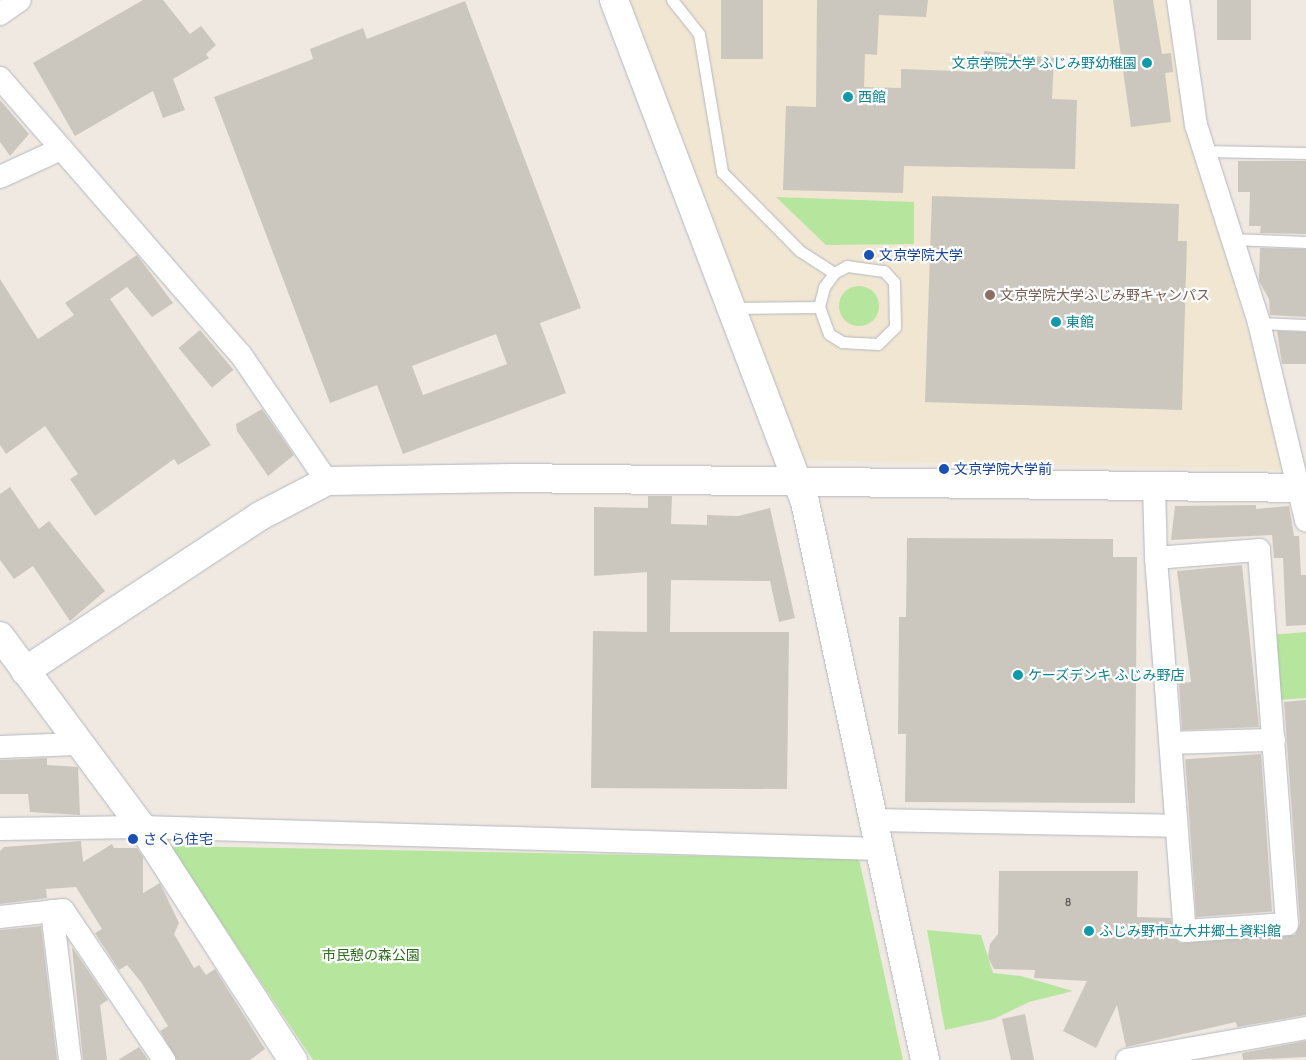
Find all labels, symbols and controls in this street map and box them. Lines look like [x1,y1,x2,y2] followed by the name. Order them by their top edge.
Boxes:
[952,55,1137,71] place label: 文京学院大学 ふじみ野幼稚園
[1141,57,1153,69] marker: 文京学院大学 ふじみ野幼稚園
[858,89,886,105] place label: 西館
[842,91,854,103] marker: 西館
[879,247,963,263] place label: 文京学院大学
[863,249,875,261] marker: 文京学院大学
[1000,287,1210,303] place label: 文京学院大学ふじみ野キャンパス
[984,289,996,301] marker: 文京学院大学ふじみ野キャンパス
[1066,314,1094,330] place label: 東館
[1050,316,1062,328] marker: 東館
[954,461,1052,477] place label: 文京学院大学前
[938,463,950,475] marker: 文京学院大学前
[1028,667,1185,683] place label: ケーズデンキ ふじみ野店
[1012,669,1024,681] marker: ケーズデンキ ふじみ野店
[143,831,213,847] place label: さくら住宅
[127,833,139,845] marker: さくら住宅
[1065,895,1071,909] house number: 8
[1099,923,1281,939] place label: ふじみ野市立大井郷土資料館
[1083,925,1095,937] marker: ふじみ野市立大井郷土資料館
[322,947,420,963] park label: 市民憩の森公園

